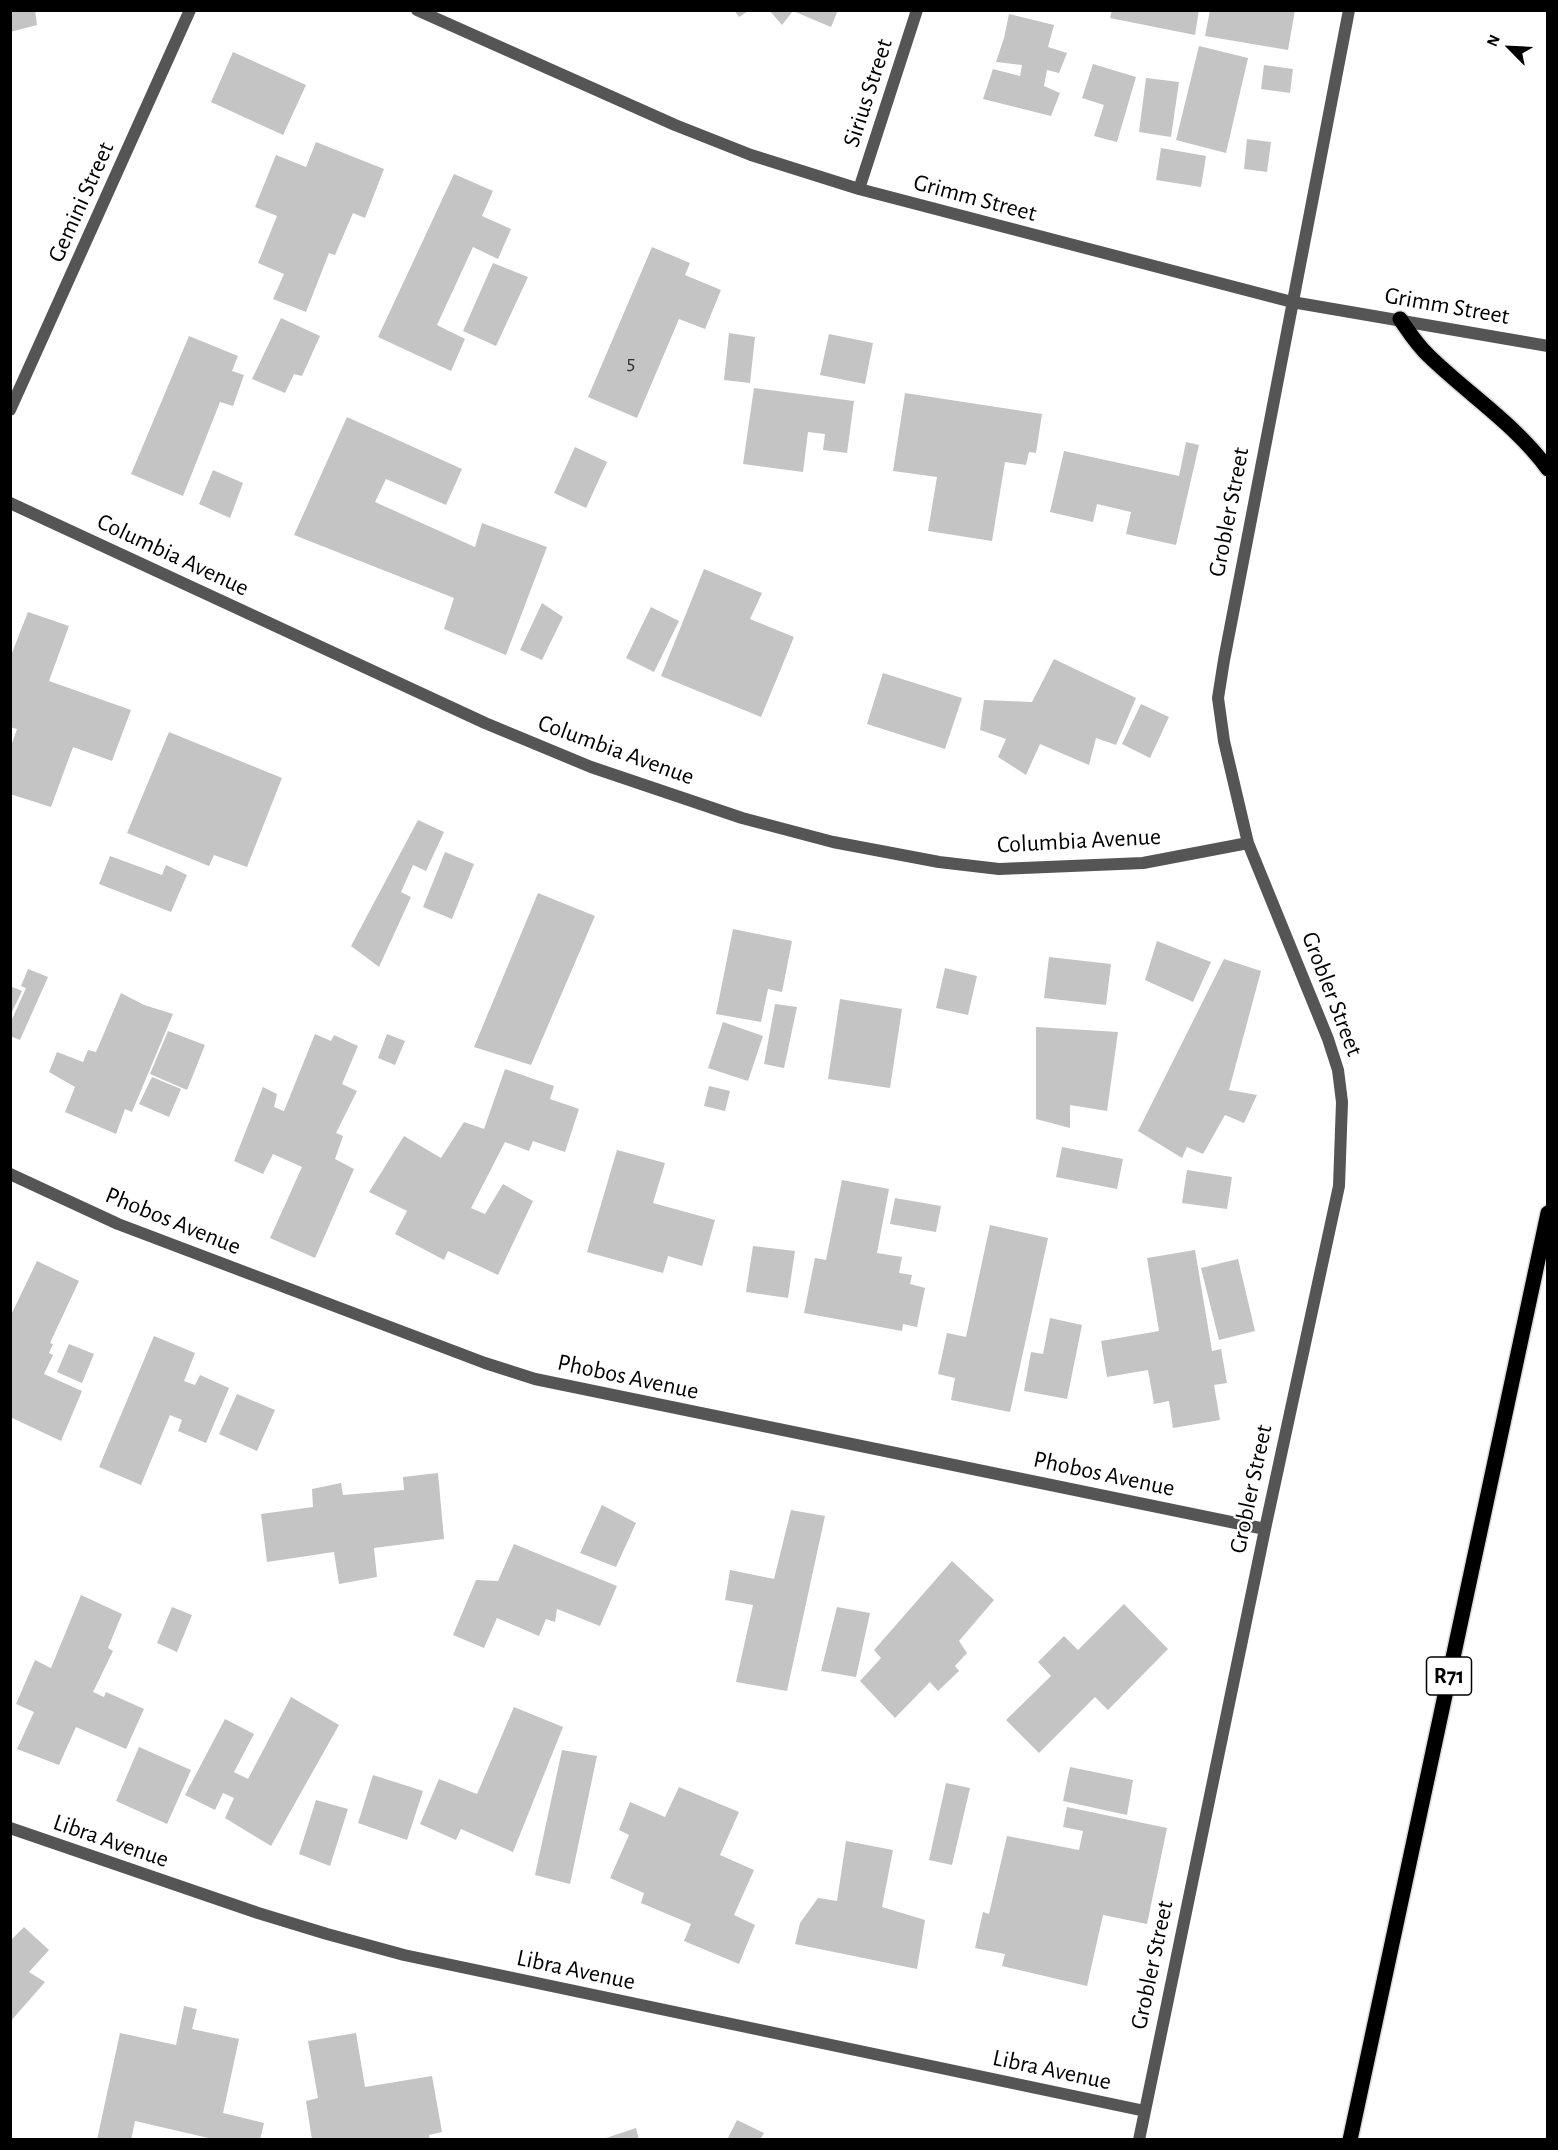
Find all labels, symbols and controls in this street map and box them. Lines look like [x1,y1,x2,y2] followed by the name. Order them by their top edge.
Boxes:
[1480,18,1540,78] north arrow
[1484,32,1503,49] text: N
[837,35,899,151] street label: Sirius Street
[42,137,120,267] street label: Gemini Street
[910,168,1040,228] street label: Grimm Street
[1382,281,1512,331] street label: Grimm Street
[627,350,635,376] house number: 5
[1202,445,1256,579] street label: Grobler Street
[93,507,253,603] street label: Columbia Avenue
[534,708,698,792] street label: Columbia Avenue
[996,822,1162,860] street label: Columbia Avenue
[1295,928,1369,1060] street label: Grobler Street
[101,1181,245,1261] street label: Phobos Avenue
[555,1348,701,1406] street label: Phobos Avenue
[1223,1422,1279,1556] street label: Grobler Street
[1031,1445,1177,1503] street label: Phobos Avenue
[1426,1657,1472,1695] road number: R71
[49,1808,173,1874] street label: Libra Avenue
[1124,1898,1180,2032] street label: Grobler Street
[514,1943,638,1997] street label: Libra Avenue
[990,2043,1114,2097] street label: Libra Avenue

